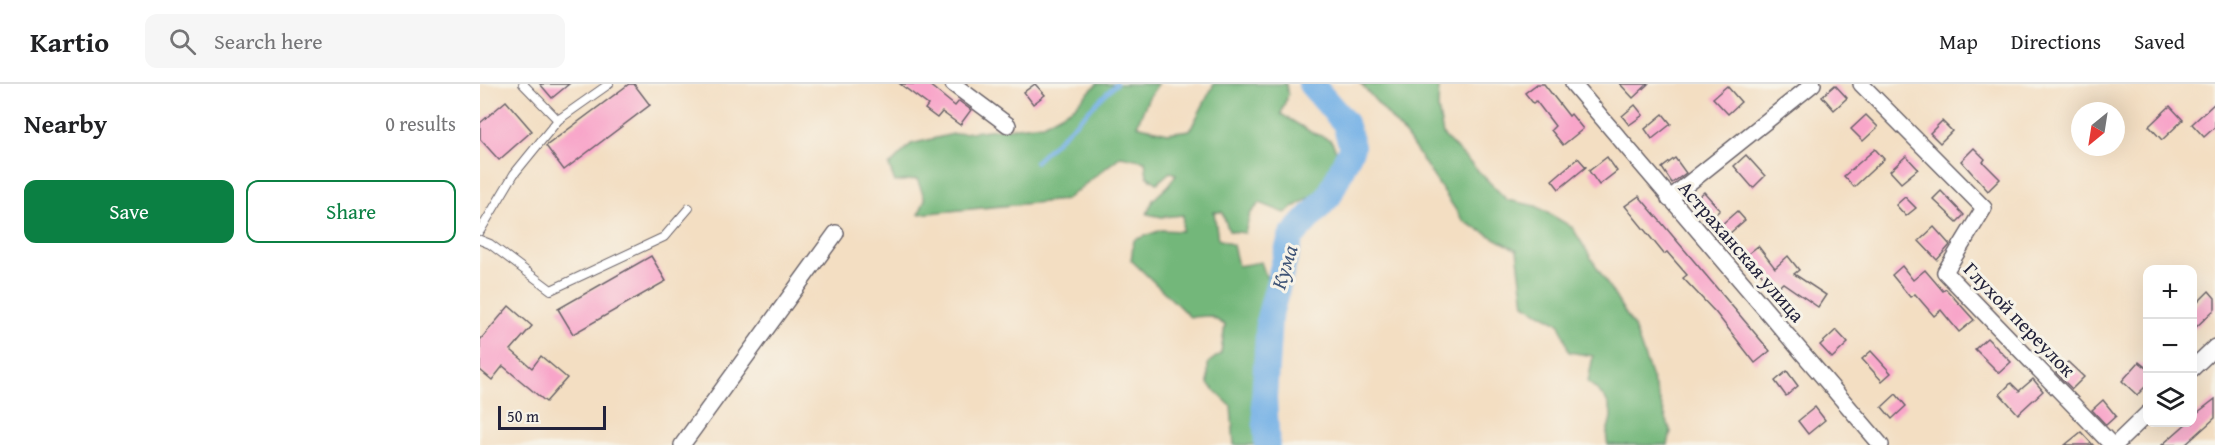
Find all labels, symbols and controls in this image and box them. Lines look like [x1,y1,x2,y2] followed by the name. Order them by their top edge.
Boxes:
[145,14,565,68] search box
[30,21,109,62] text: Kartio
[166,25,199,58] icon: search
[214,25,323,57] text: Search here
[1939,26,1978,57] text: Map
[2011,26,2101,57] text: Directions
[2134,26,2185,57] text: Saved
[2071,102,2125,156] north arrow
[24,104,107,143] text: Nearby
[385,109,456,138] text: 0 results
[1672,174,1812,329] street label: Астраханская улица
[24,180,234,243] button: Save
[246,180,456,243] button: Share
[1263,241,1305,293] water label: Кума
[1957,255,2083,384] street label: Глухой переулок
[2143,265,2197,427] map controls
[2143,265,2197,319] button: +
[2143,319,2197,373] button: −
[2143,373,2197,427] button: layers
[498,403,606,430] scale bar
[507,404,539,428] text: 50 m

